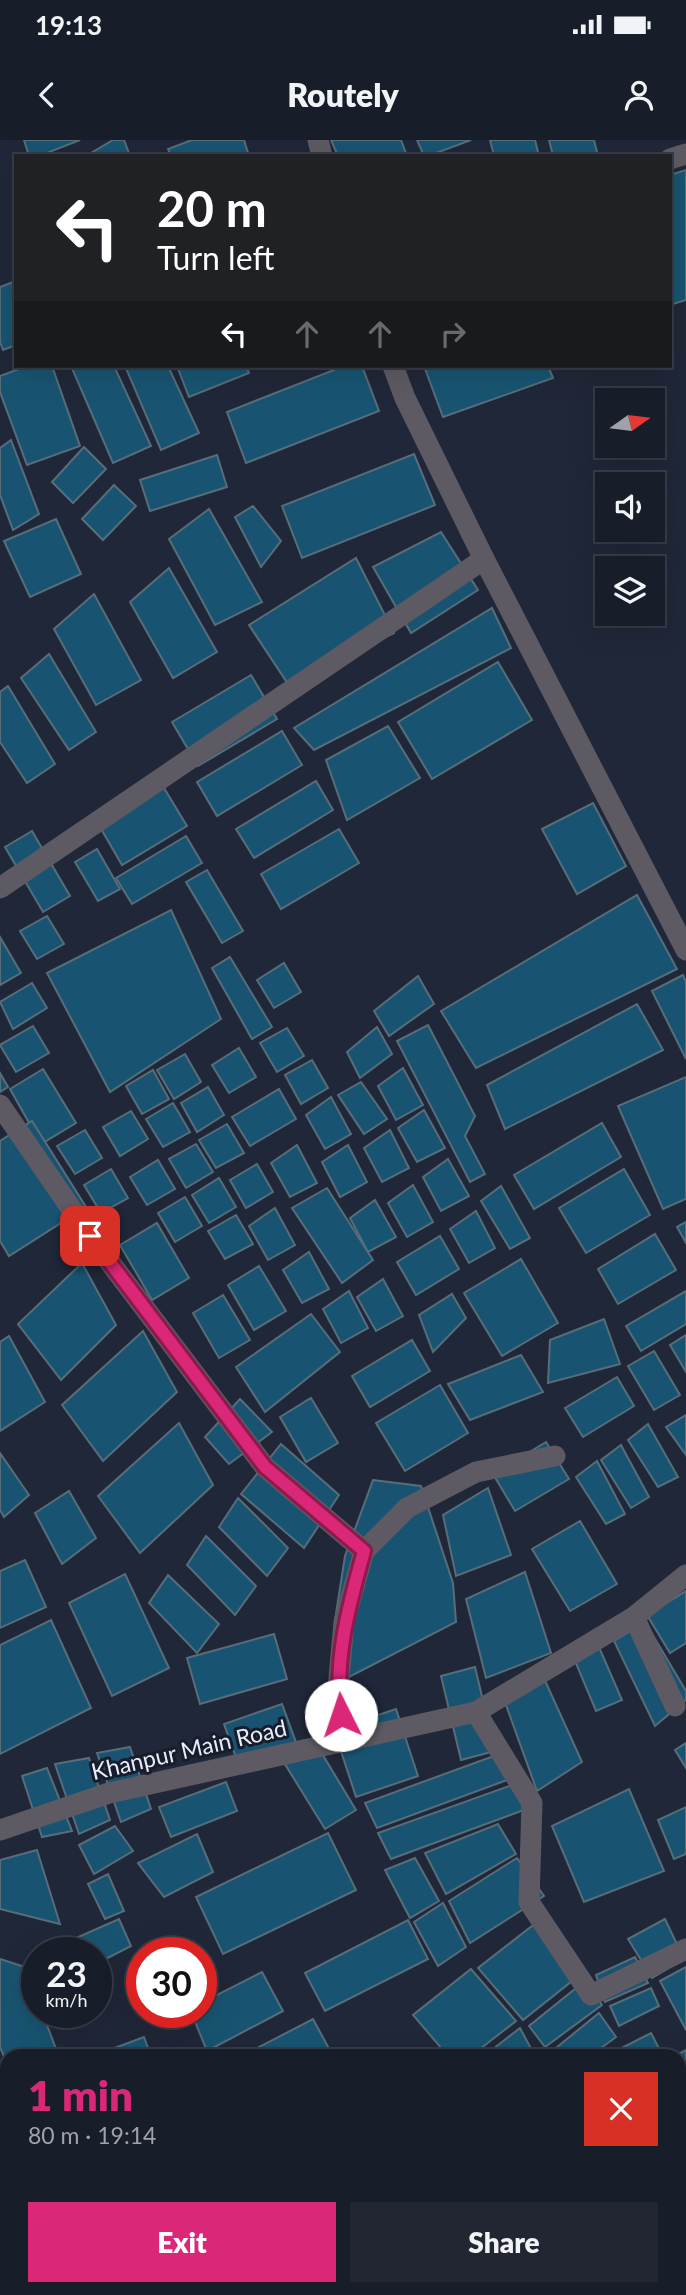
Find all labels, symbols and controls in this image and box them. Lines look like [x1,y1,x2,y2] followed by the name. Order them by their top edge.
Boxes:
[35,9,102,41] text: 19:13
[287,75,399,114] text: Routely
[28,76,66,114] icon: back
[620,76,658,114] icon: person
[157,179,267,237] text: 20 m
[42,182,133,273] icon: left
[157,238,274,277] text: Turn left
[215,315,253,353] icon: left
[288,315,326,353] icon: ahead
[361,315,399,353] icon: ahead
[434,315,472,353] icon: right
[595,388,665,458] north arrow
[595,388,665,626] map controls
[595,472,665,542] button: sound
[595,556,665,626] button: layers
[60,1206,120,1266] pin
[71,1217,109,1255] icon: arrive
[304,1678,378,1752] position arrow
[88,1713,289,1785] street label: Khanpur Main Road
[126,1937,217,2028] speed limit sign: 30
[46,1952,87,1994] text: 23
[45,1989,88,2011] text: km/h
[28,2070,133,2120] text: 1 min
[584,2072,658,2146] button: close
[28,2121,156,2149] text: 80 m · 19:14
[28,2202,336,2282] button: Exit
[350,2202,658,2282] button: Share

